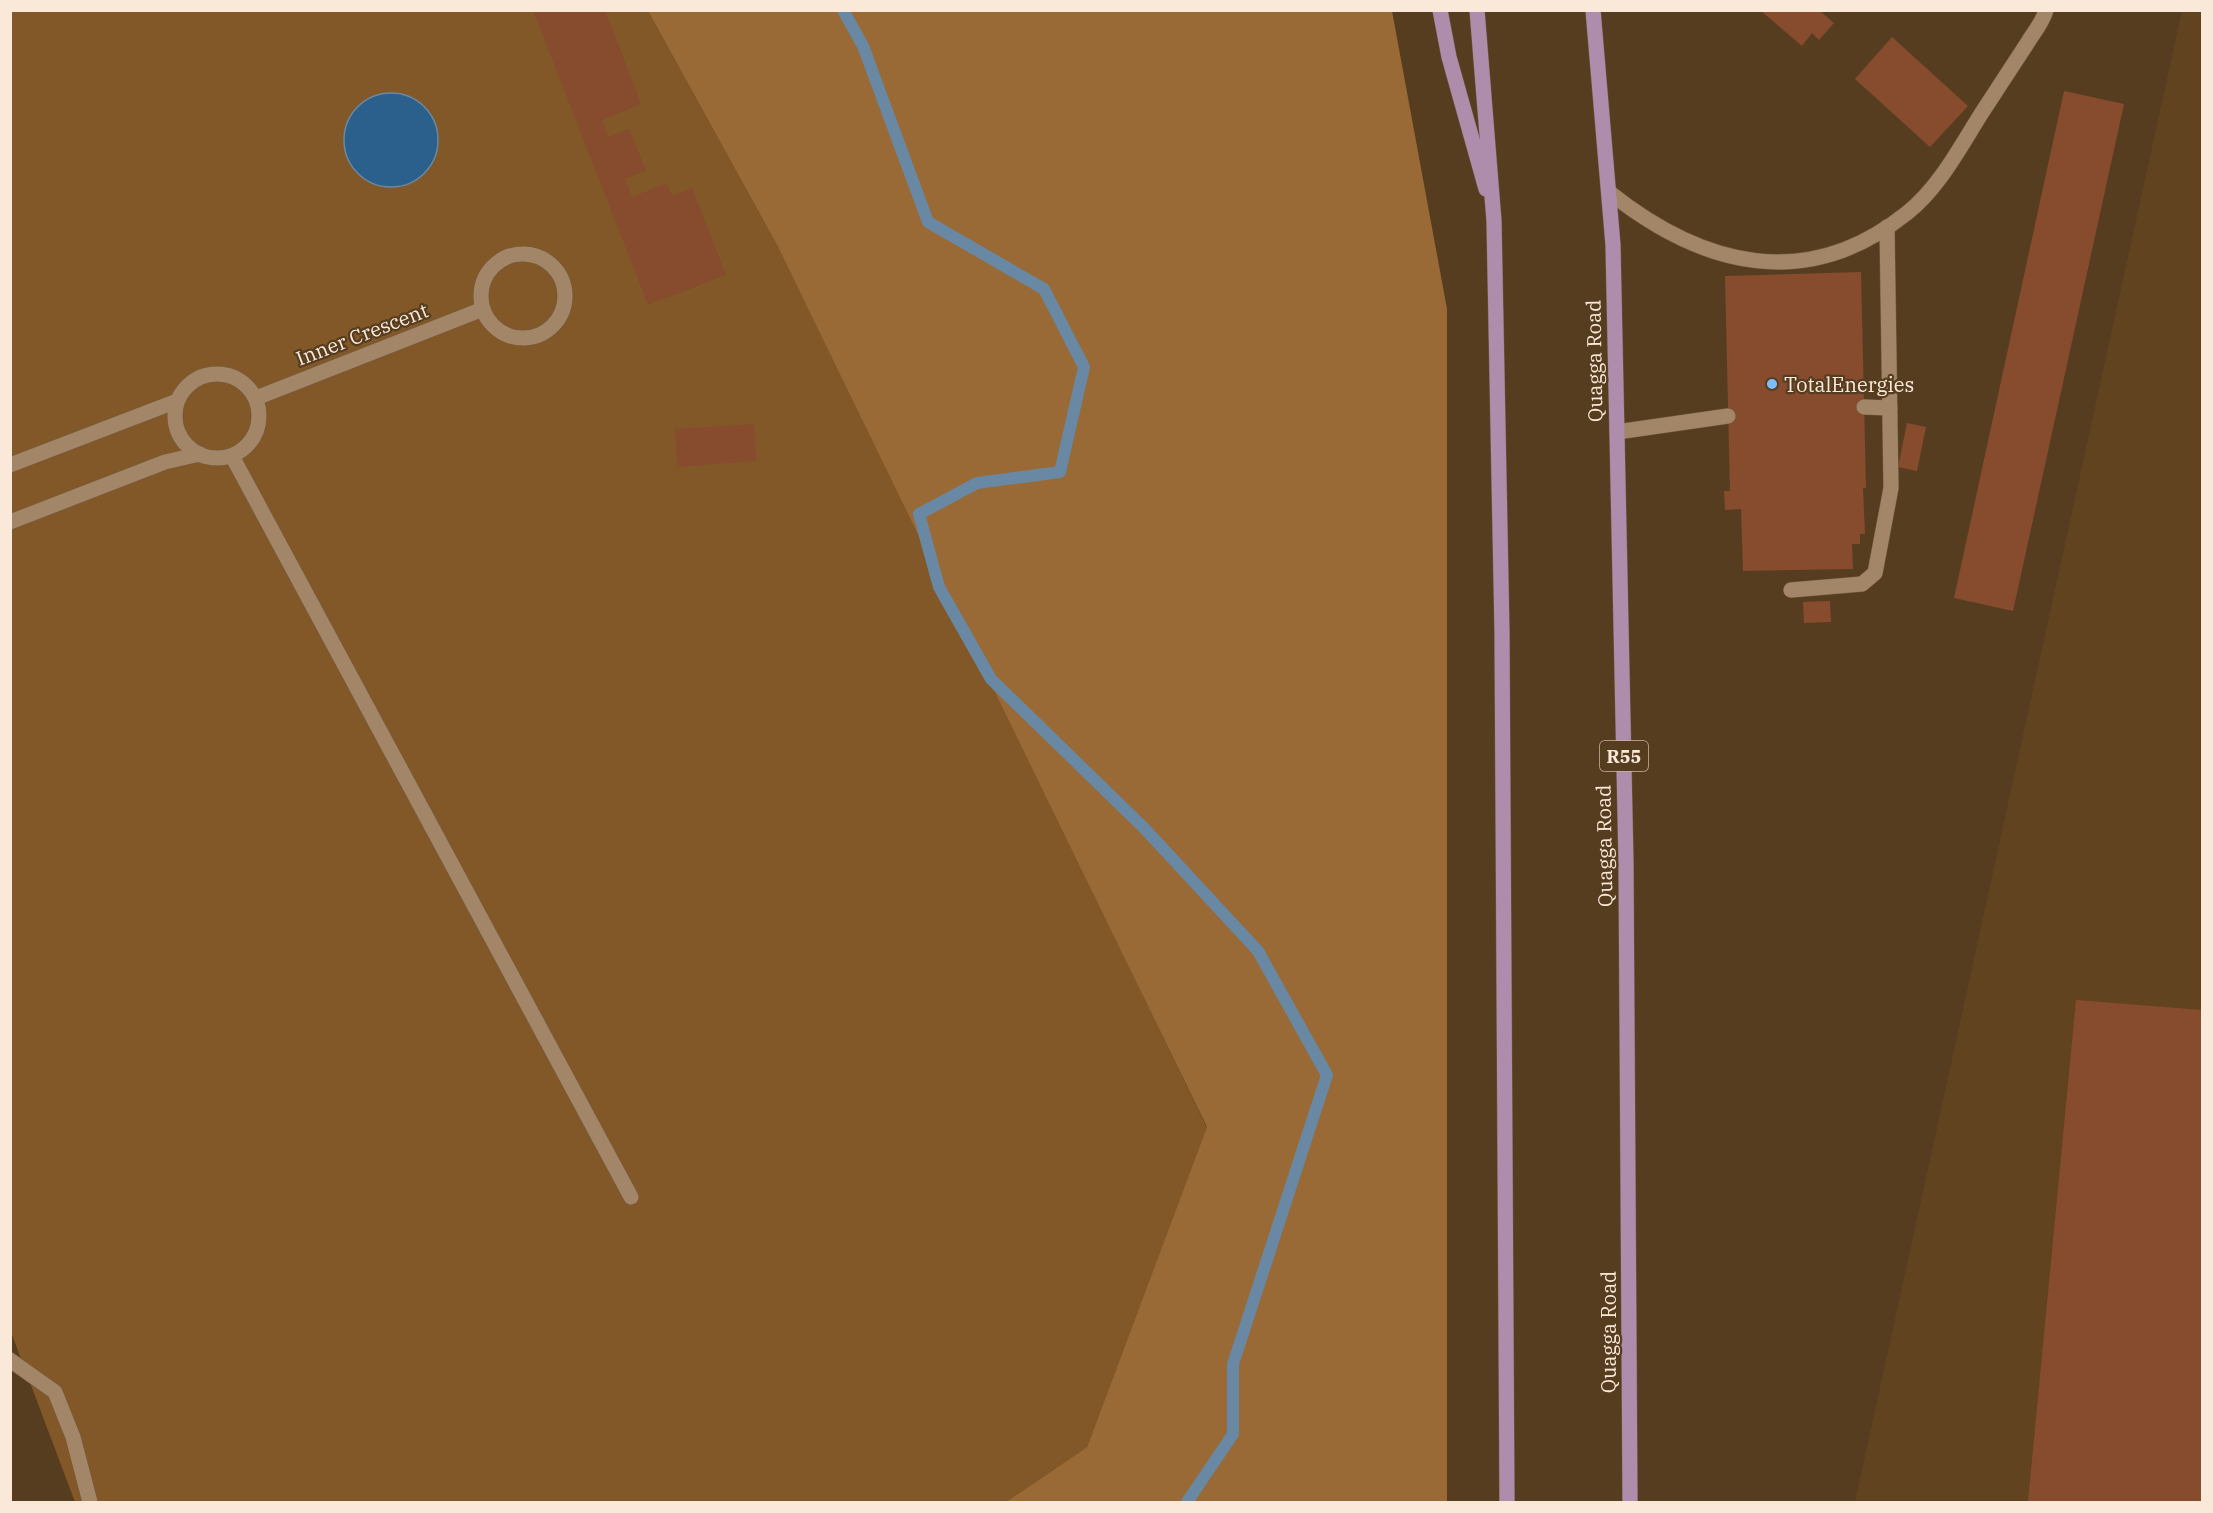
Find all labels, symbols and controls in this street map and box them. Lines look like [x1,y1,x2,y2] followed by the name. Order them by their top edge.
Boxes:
[292,296,432,372] street label: Inner Crescent
[1579,300,1609,422] street label: Quagga Road
[1784,371,1914,398] place label: TotalEnergies
[1765,377,1779,391] marker: TotalEnergies
[1600,741,1648,771] road number: R55
[1589,785,1619,907] street label: Quagga Road
[1595,1271,1622,1393] street label: Quagga Road

